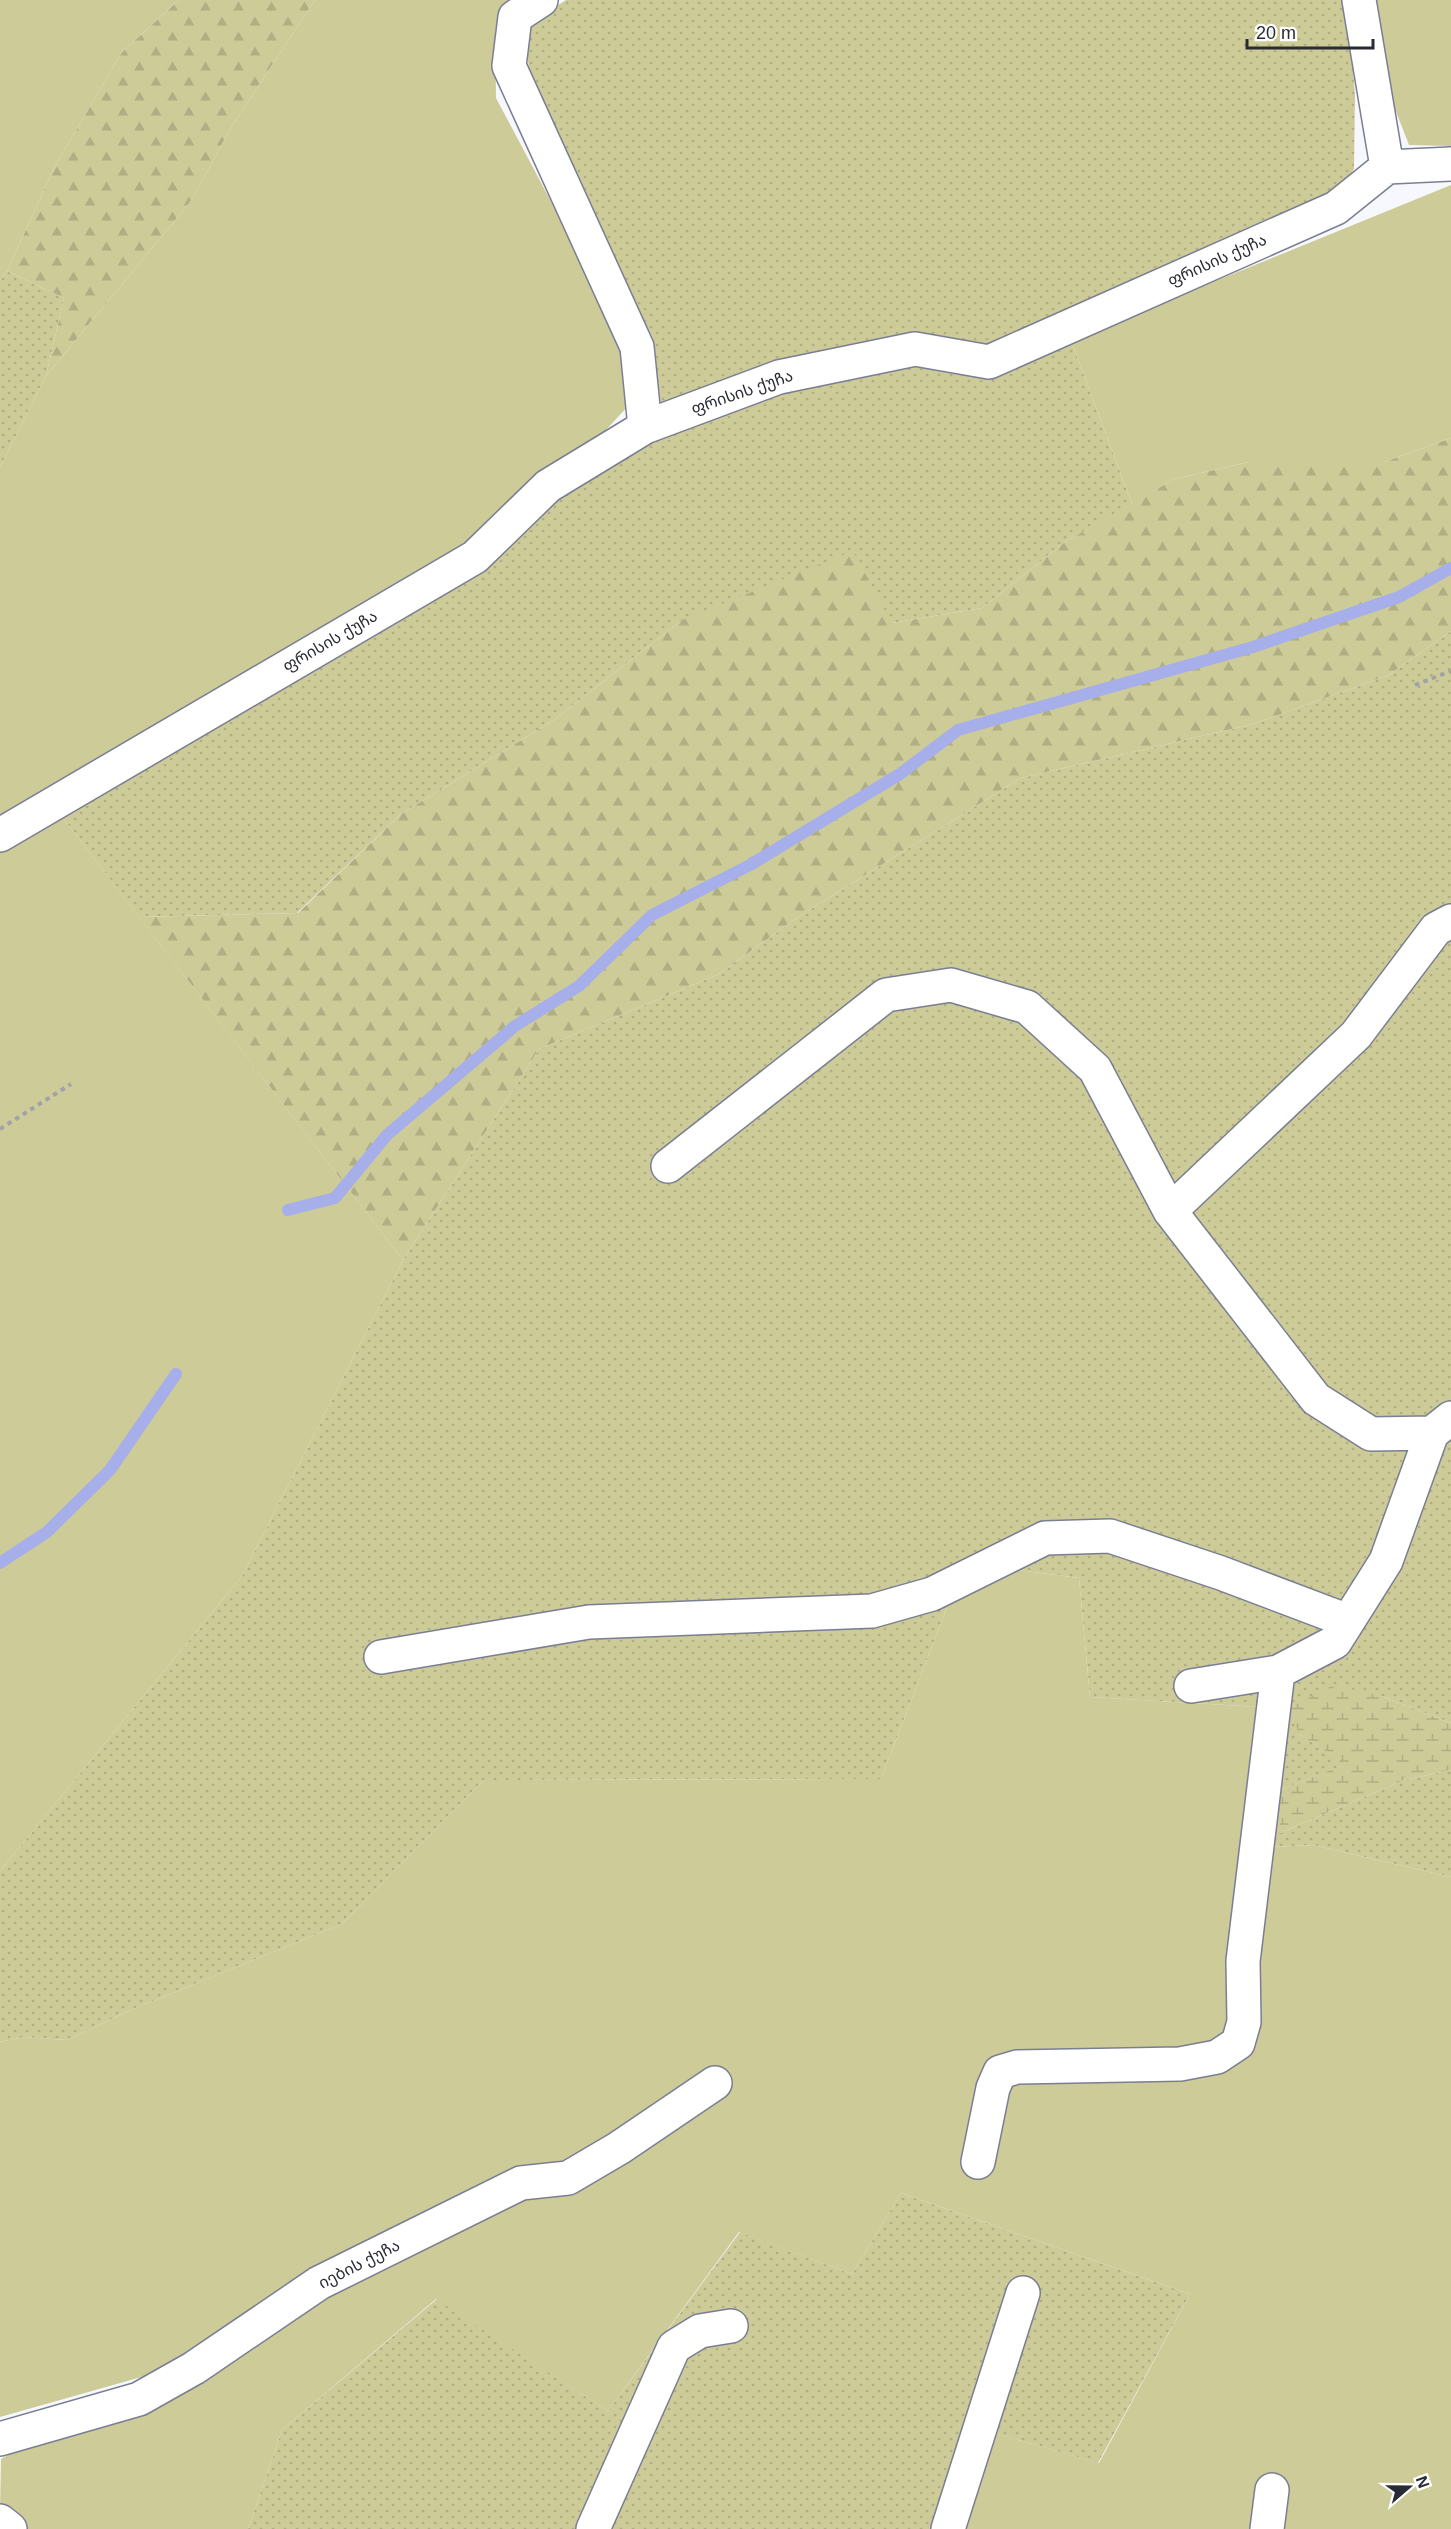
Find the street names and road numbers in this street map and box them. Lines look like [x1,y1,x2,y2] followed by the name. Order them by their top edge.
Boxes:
[1165,231,1269,290] street label: ფრისის ქუჩა
[689,367,795,418] street label: ფრისის ქუჩა
[280,607,381,676] street label: ფრისის ქუჩა
[316,2236,403,2293] street label: იების ქუჩა

